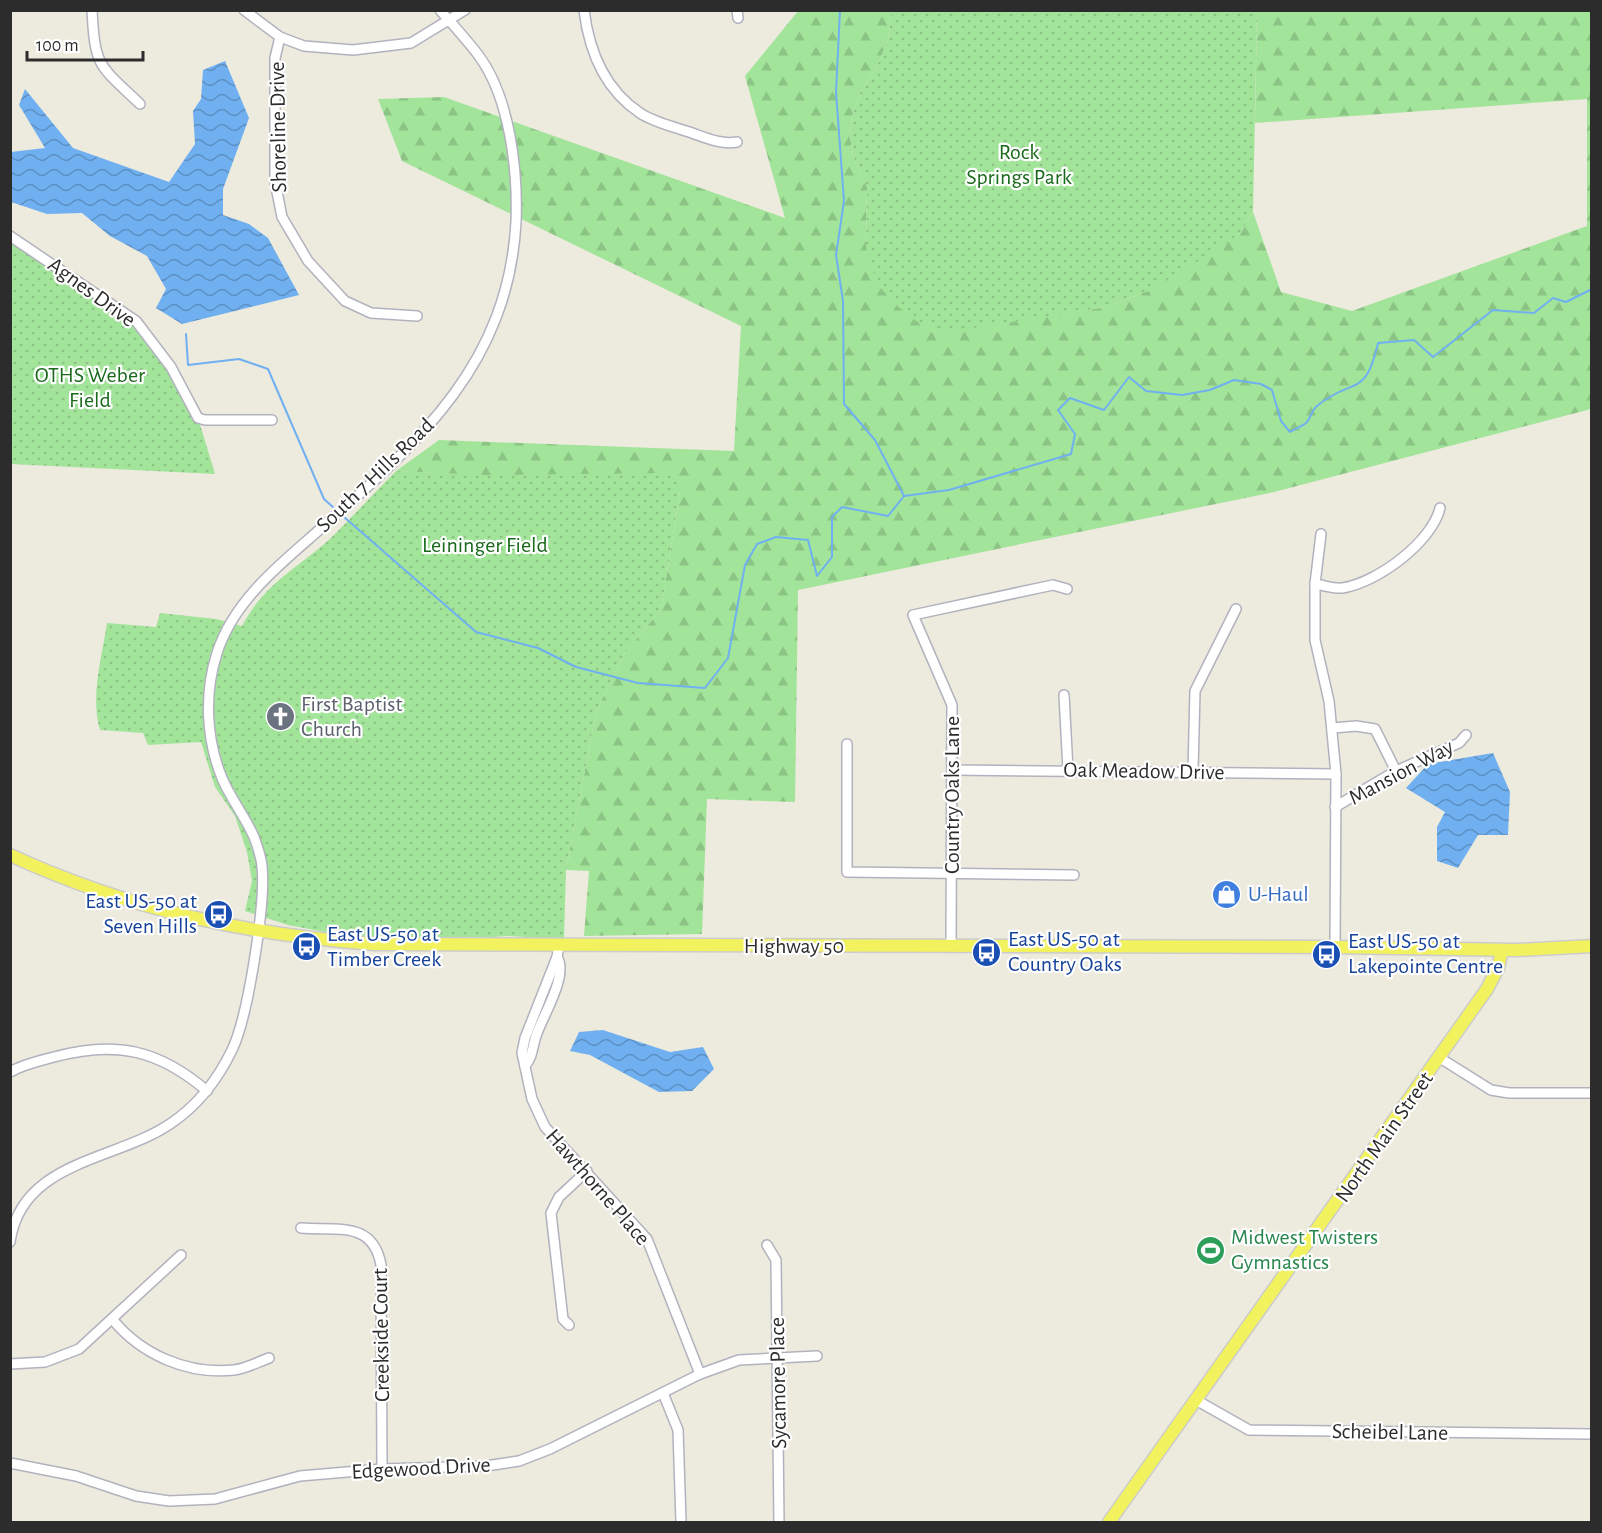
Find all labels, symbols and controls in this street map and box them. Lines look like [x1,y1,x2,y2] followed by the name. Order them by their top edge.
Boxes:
[27,24,142,62] scale bar
[36,37,79,55] text: 100 m
[266,61,290,193] street label: Shoreline Drive
[966,141,1072,188] park label: Rock Springs Park
[44,253,140,331] street label: Agnes Drive
[35,364,145,411] park label: OTHS Weber Field
[312,414,438,536] street label: South 7 Hills Road
[422,534,548,556] park label: Leininger Field
[301,693,402,740] place label: First Baptist Church
[264,701,296,733] church icon: First Baptist Church
[941,716,963,874] street label: Country Oaks Lane
[1345,735,1458,809] street label: Mansion Way
[1063,759,1225,783] street label: Oak Meadow Drive
[1211,878,1243,910] shop icon: U-Haul
[1248,883,1309,905] place label: U-Haul
[85,890,197,937] place label: East US-50 at Seven Hills
[202,898,234,930] bus stop icon: East US-50 at Seven Hills
[327,923,441,970] place label: East US-50 at Timber Creek
[1008,928,1122,975] place label: East US-50 at Country Oaks
[1348,930,1503,977] place label: East US-50 at Lakepointe Centre
[290,931,322,963] bus stop icon: East US-50 at Timber Creek
[744,935,844,957] street label: Highway 50
[971,936,1003,968] bus stop icon: East US-50 at Country Oaks
[1311,938,1343,970] bus stop icon: East US-50 at Lakepointe Centre
[1331,1068,1437,1206] street label: North Main Street
[542,1125,654,1249] street label: Hawthorne Place
[1231,1226,1378,1273] place label: Midwest Twisters Gymnastics
[1194,1234,1226,1266] sports icon: Midwest Twisters Gymnastics
[369,1268,393,1402] street label: Creekside Court
[766,1317,790,1449] street label: Sycamore Place
[1332,1420,1448,1444] street label: Scheibel Lane
[351,1453,491,1483] street label: Edgewood Drive

